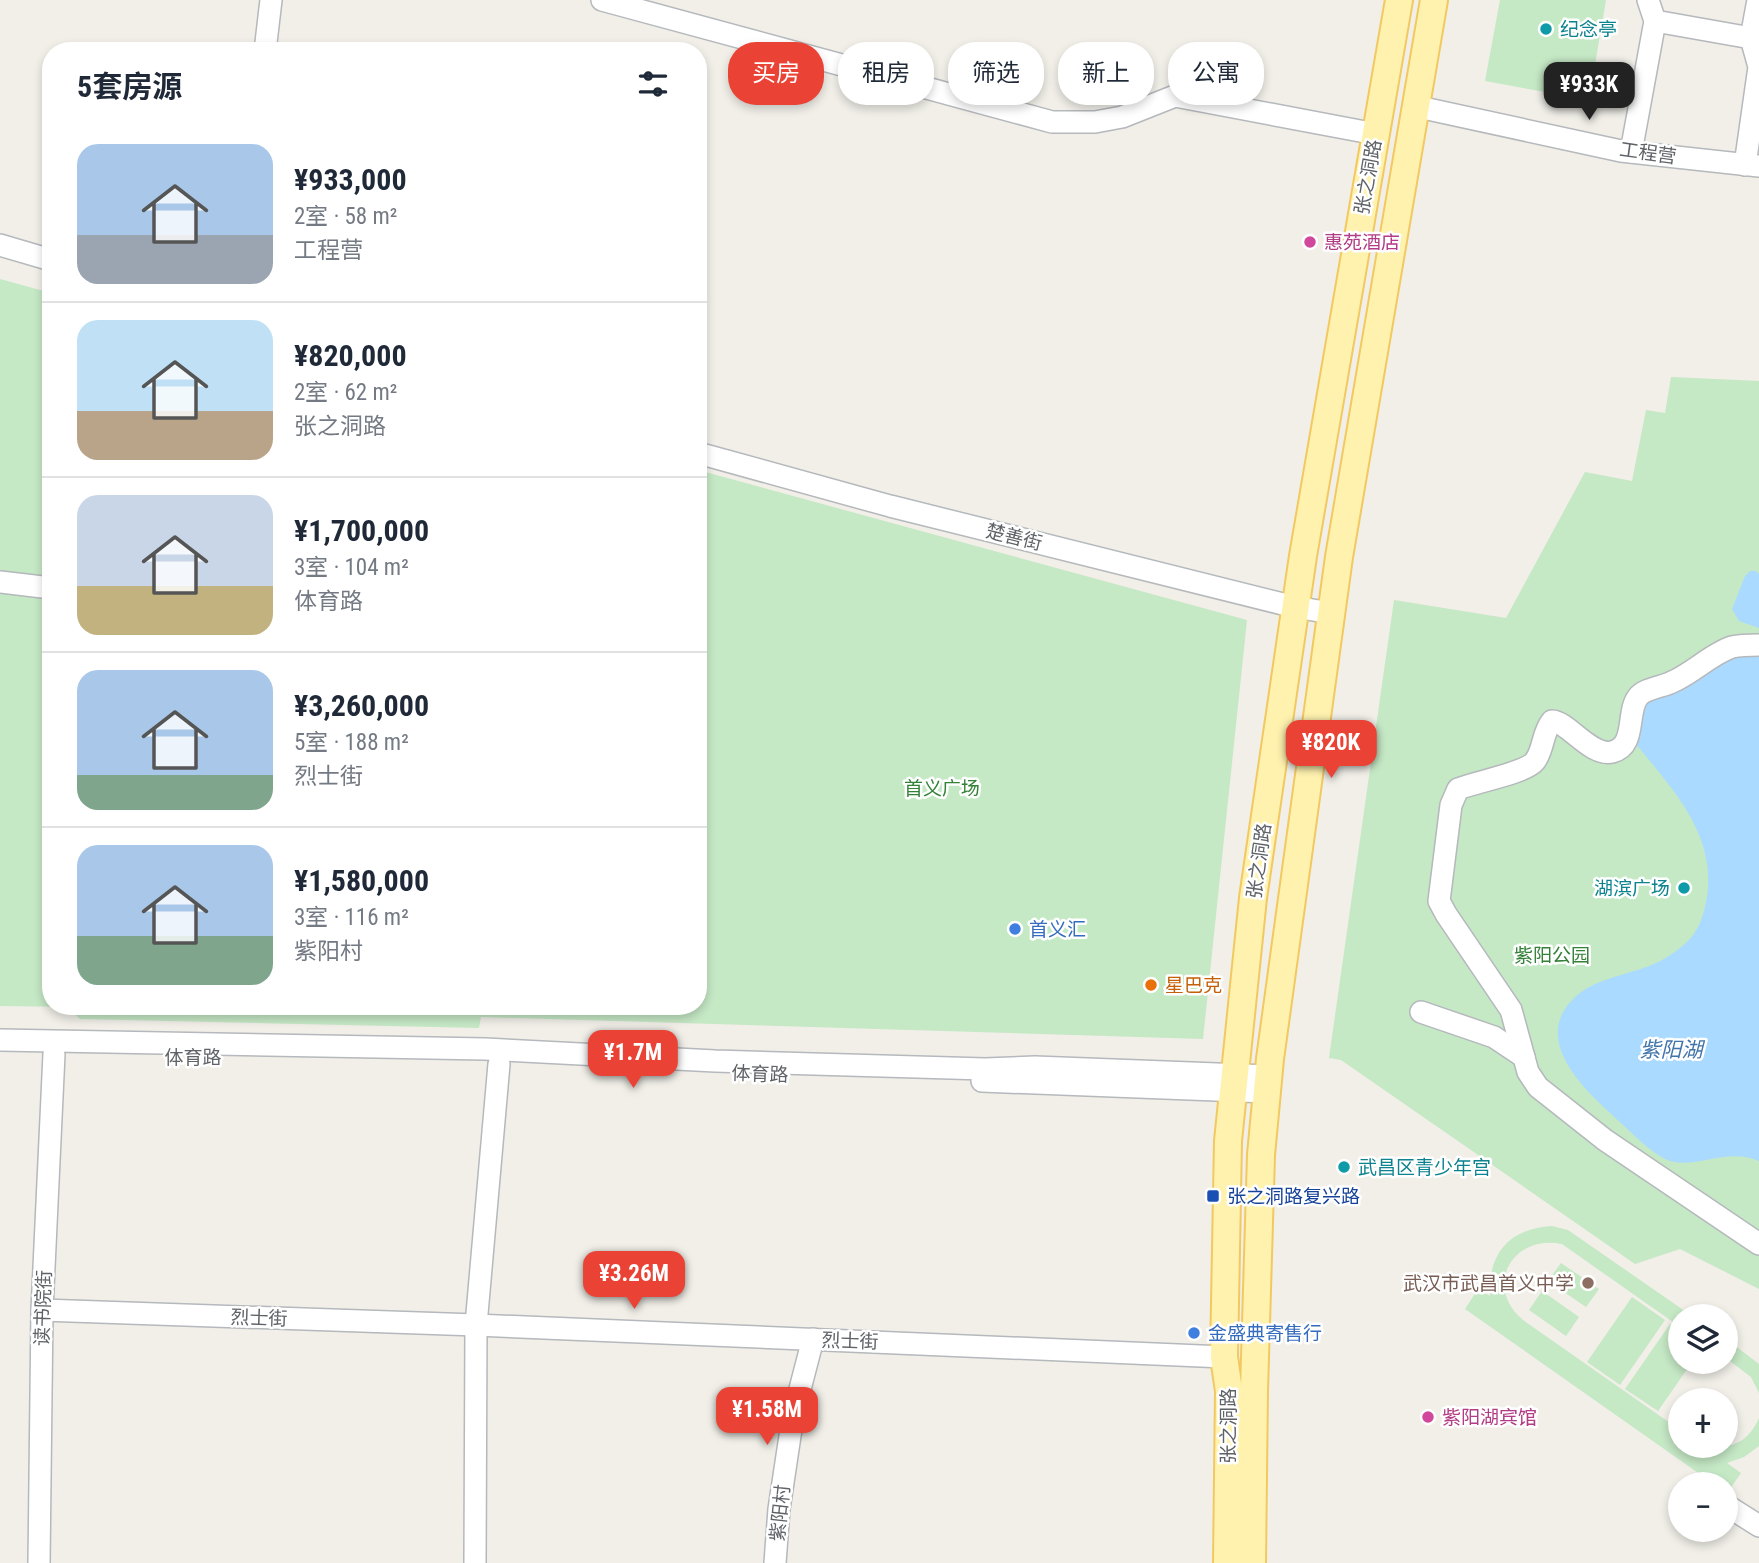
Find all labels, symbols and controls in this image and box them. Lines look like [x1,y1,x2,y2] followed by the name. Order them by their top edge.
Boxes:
[1560,18,1617,41] place label: 纪念亭
[1538,21,1554,37] marker: 纪念亭
[728,42,824,105] chip: 买房
[838,42,934,105] chip: 租房
[948,42,1044,105] chip: 筛选
[1058,42,1154,105] chip: 新上
[1168,42,1264,105] chip: 公寓
[1540,62,1638,122] pin: ¥933K
[634,65,672,103] icon: filters
[77,69,182,104] text: 5套房源
[1560,71,1618,98] text: ¥933K
[1350,138,1386,216] street label: 张之洞路
[1618,138,1678,168] street label: 工程营
[294,162,407,197] text: ¥933,000
[133,172,217,256] icon: home
[294,203,397,230] text: 2室 · 58 m²
[1324,231,1400,254] place label: 惠苑酒店
[1302,234,1318,250] marker: 惠苑酒店
[294,237,363,264] text: 工程营
[294,338,407,373] text: ¥820,000
[133,348,217,432] icon: home
[294,379,397,406] text: 2室 · 62 m²
[294,413,386,440] text: 张之洞路
[294,513,429,548] text: ¥1,700,000
[984,519,1044,555] street label: 楚善街
[133,523,217,607] icon: home
[294,554,409,581] text: 3室 · 104 m²
[294,588,363,615] text: 体育路
[294,688,429,723] text: ¥3,260,000
[133,698,217,782] icon: home
[1282,720,1380,780] pin: ¥820K
[294,729,409,756] text: 5室 · 188 m²
[1302,729,1360,756] text: ¥820K
[294,763,363,790] text: 烈士街
[904,777,980,800] park label: 首义广场
[1242,822,1276,900] street label: 张之洞路
[294,863,429,898] text: ¥1,580,000
[133,873,217,957] icon: home
[1594,877,1670,900] place label: 湖滨广场
[1676,880,1692,896] marker: 湖滨广场
[294,904,409,931] text: 3室 · 116 m²
[1029,918,1086,941] place label: 首义汇
[1007,921,1023,937] marker: 首义汇
[294,938,363,965] text: 紫阳村
[1514,944,1590,967] park label: 紫阳公园
[1165,974,1222,997] place label: 星巴克
[1143,977,1159,993] marker: 星巴克
[584,1030,682,1090] pin: ¥1.7M
[1640,1038,1705,1062] water label: 紫阳湖
[604,1039,662,1066] text: ¥1.7M
[164,1046,222,1069] street label: 体育路
[731,1062,789,1086] street label: 体育路
[1358,1156,1491,1179] place label: 武昌区青少年宫
[1336,1159,1352,1175] marker: 武昌区青少年宫
[1227,1185,1360,1208] place label: 张之洞路复兴路
[1205,1188,1221,1204] marker: 张之洞路复兴路
[577,1252,691,1311] pin: ¥3.26M
[599,1260,669,1287] text: ¥3.26M
[30,1270,56,1346] street label: 读书院街
[1403,1272,1574,1295] place label: 武汉市武昌首义中学
[1580,1275,1596,1291] marker: 武汉市武昌首义中学
[1668,1304,1738,1542] map controls
[1668,1304,1738,1374] button: layers
[230,1306,288,1330] street label: 烈士街
[1208,1322,1322,1345] place label: 金盛典寄售行
[1186,1325,1202,1341] marker: 金盛典寄售行
[821,1329,879,1353] street label: 烈士街
[710,1388,824,1447] pin: ¥1.58M
[1217,1388,1240,1464] street label: 张之洞路
[1668,1388,1738,1458] button: +
[732,1396,802,1423] text: ¥1.58M
[1442,1406,1537,1429] place label: 紫阳湖宾馆
[1420,1409,1436,1425] marker: 紫阳湖宾馆
[1668,1472,1738,1542] button: −
[766,1483,794,1543] street label: 紫阳村

